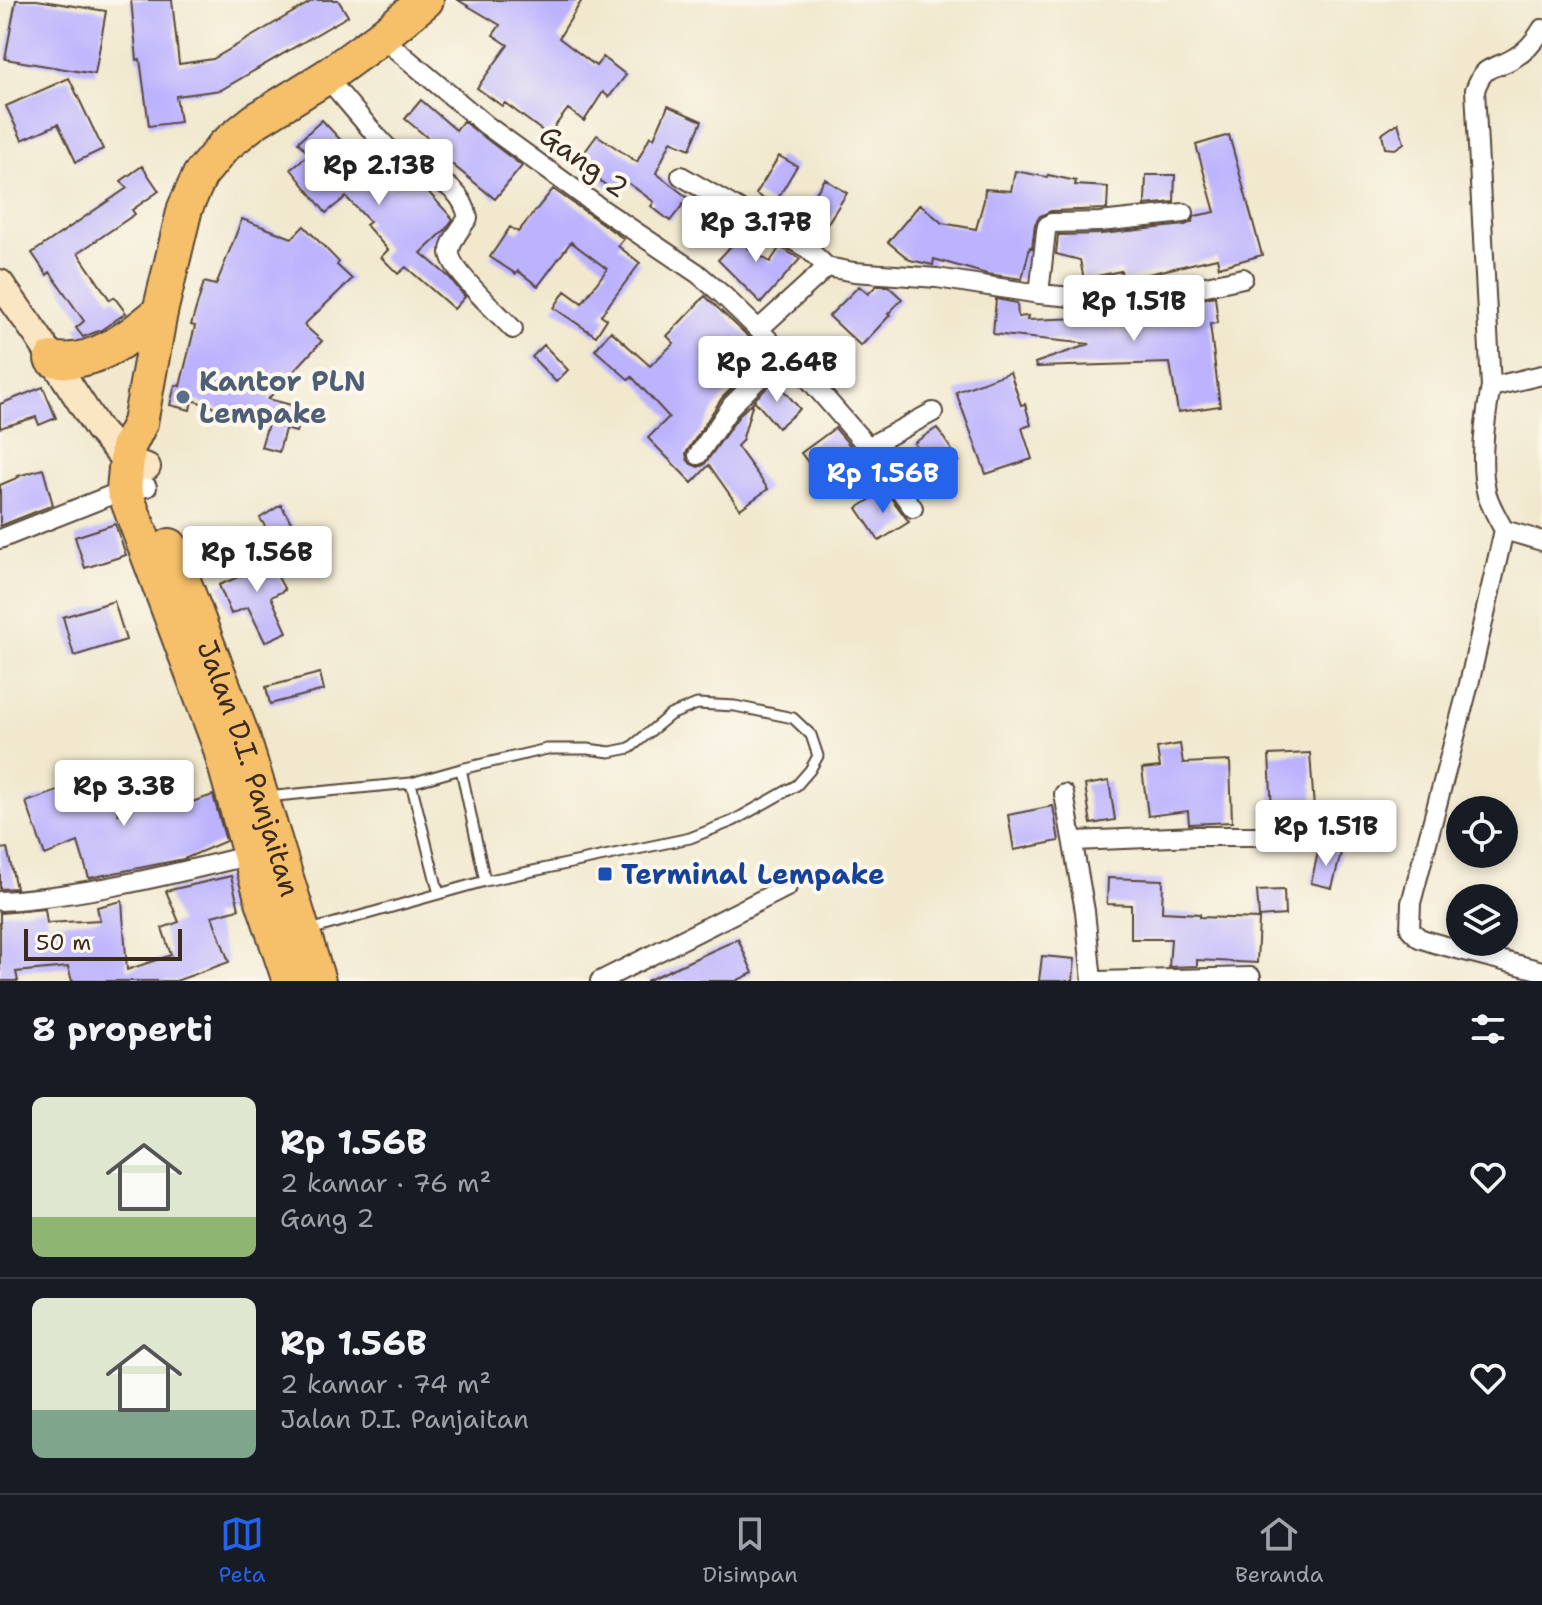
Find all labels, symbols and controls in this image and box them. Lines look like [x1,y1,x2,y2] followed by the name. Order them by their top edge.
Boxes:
[532,116,636,206] street label: Gang 2
[296,139,462,207] pin: Rp 2.13B
[323,147,435,182] text: Rp 2.13B
[673,196,839,264] pin: Rp 3.17B
[700,204,812,239] text: Rp 3.17B
[1051,275,1217,343] pin: Rp 1.51B
[1081,283,1187,318] text: Rp 1.51B
[694,336,860,404] pin: Rp 2.64B
[716,344,838,379] text: Rp 2.64B
[199,362,366,432] place label: Kantor PLN Lempake
[174,388,192,406] marker: Kantor PLN Lempake
[800,447,966,515] pin: Rp 1.56B
[827,455,939,490] text: Rp 1.56B
[174,526,340,594] pin: Rp 1.56B
[201,534,313,569] text: Rp 1.56B
[188,635,310,901] street label: Jalan D.I. Panjaitan
[50,760,198,828] pin: Rp 3.3B
[73,768,175,803] text: Rp 3.3B
[1446,796,1518,956] map controls
[1446,796,1518,868] button: locate
[1243,800,1409,868] pin: Rp 1.51B
[1273,808,1379,843] text: Rp 1.51B
[621,855,885,893] place label: Terminal Lempake
[596,865,614,883] marker: Terminal Lempake
[1446,884,1518,956] button: layers
[24,925,182,961] scale bar
[36,928,91,957] text: 50 m
[32,1006,213,1052] text: 8 properti
[1466,1007,1510,1051] icon: filters
[280,1119,427,1165] text: Rp 1.56B
[96,1129,192,1225] icon: home
[1466,1155,1510,1199] icon: heart
[280,1165,491,1200] text: 2 kamar · 76 m²
[280,1200,375,1235] text: Gang 2
[280,1320,427,1366] text: Rp 1.56B
[96,1330,192,1426] icon: home
[1466,1356,1510,1400] icon: heart
[280,1366,491,1401] text: 2 kamar · 74 m²
[280,1401,529,1436] text: Jalan D.I. Panjaitan
[219,1512,265,1589] tab: Peta
[703,1512,798,1589] tab: Disimpan
[1235,1512,1323,1589] tab: Beranda

